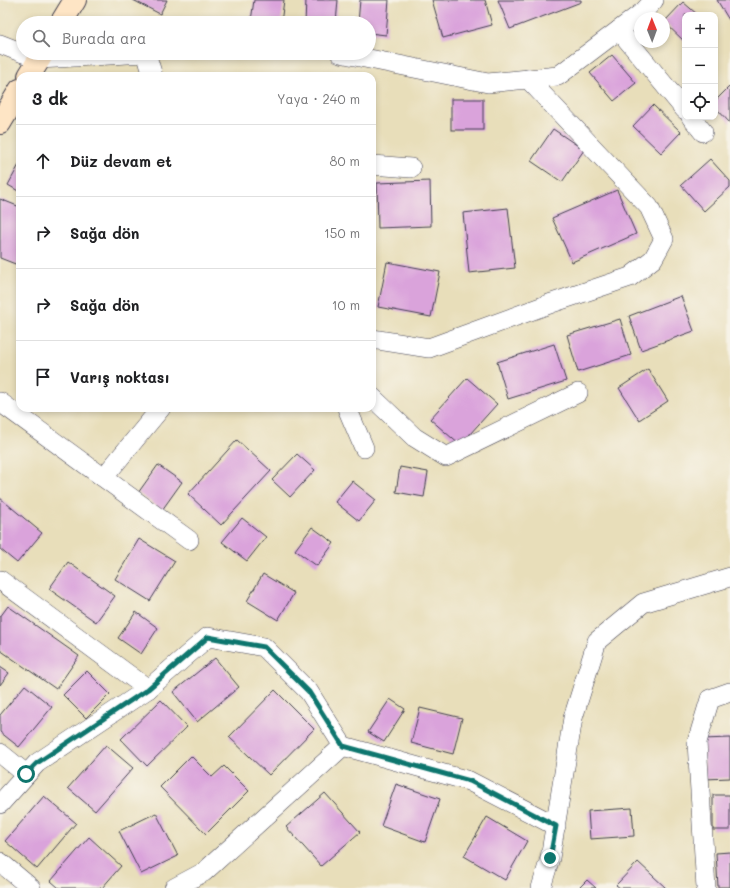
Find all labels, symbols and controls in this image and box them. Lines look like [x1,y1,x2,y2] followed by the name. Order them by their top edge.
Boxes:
[634,12,670,48] north arrow
[682,12,718,120] map controls
[682,12,718,48] button: +
[16,16,376,60] search box
[30,27,52,49] icon: search
[62,28,146,48] text: Burada ara
[682,48,718,84] button: −
[682,84,718,120] button: locate
[32,87,68,109] text: 3 dk
[277,90,360,107] text: Yaya · 240 m
[32,150,54,172] icon: ahead
[70,151,172,171] text: Düz devam et
[330,152,360,169] text: 80 m
[32,222,54,244] icon: right
[70,223,139,243] text: Sağa dön
[324,224,360,241] text: 150 m
[32,294,54,316] icon: right
[70,295,139,315] text: Sağa dön
[332,296,360,313] text: 10 m
[32,366,54,388] icon: arrive
[70,367,170,387] text: Varış noktası
[17,765,35,783] route start
[541,849,559,867] route end

